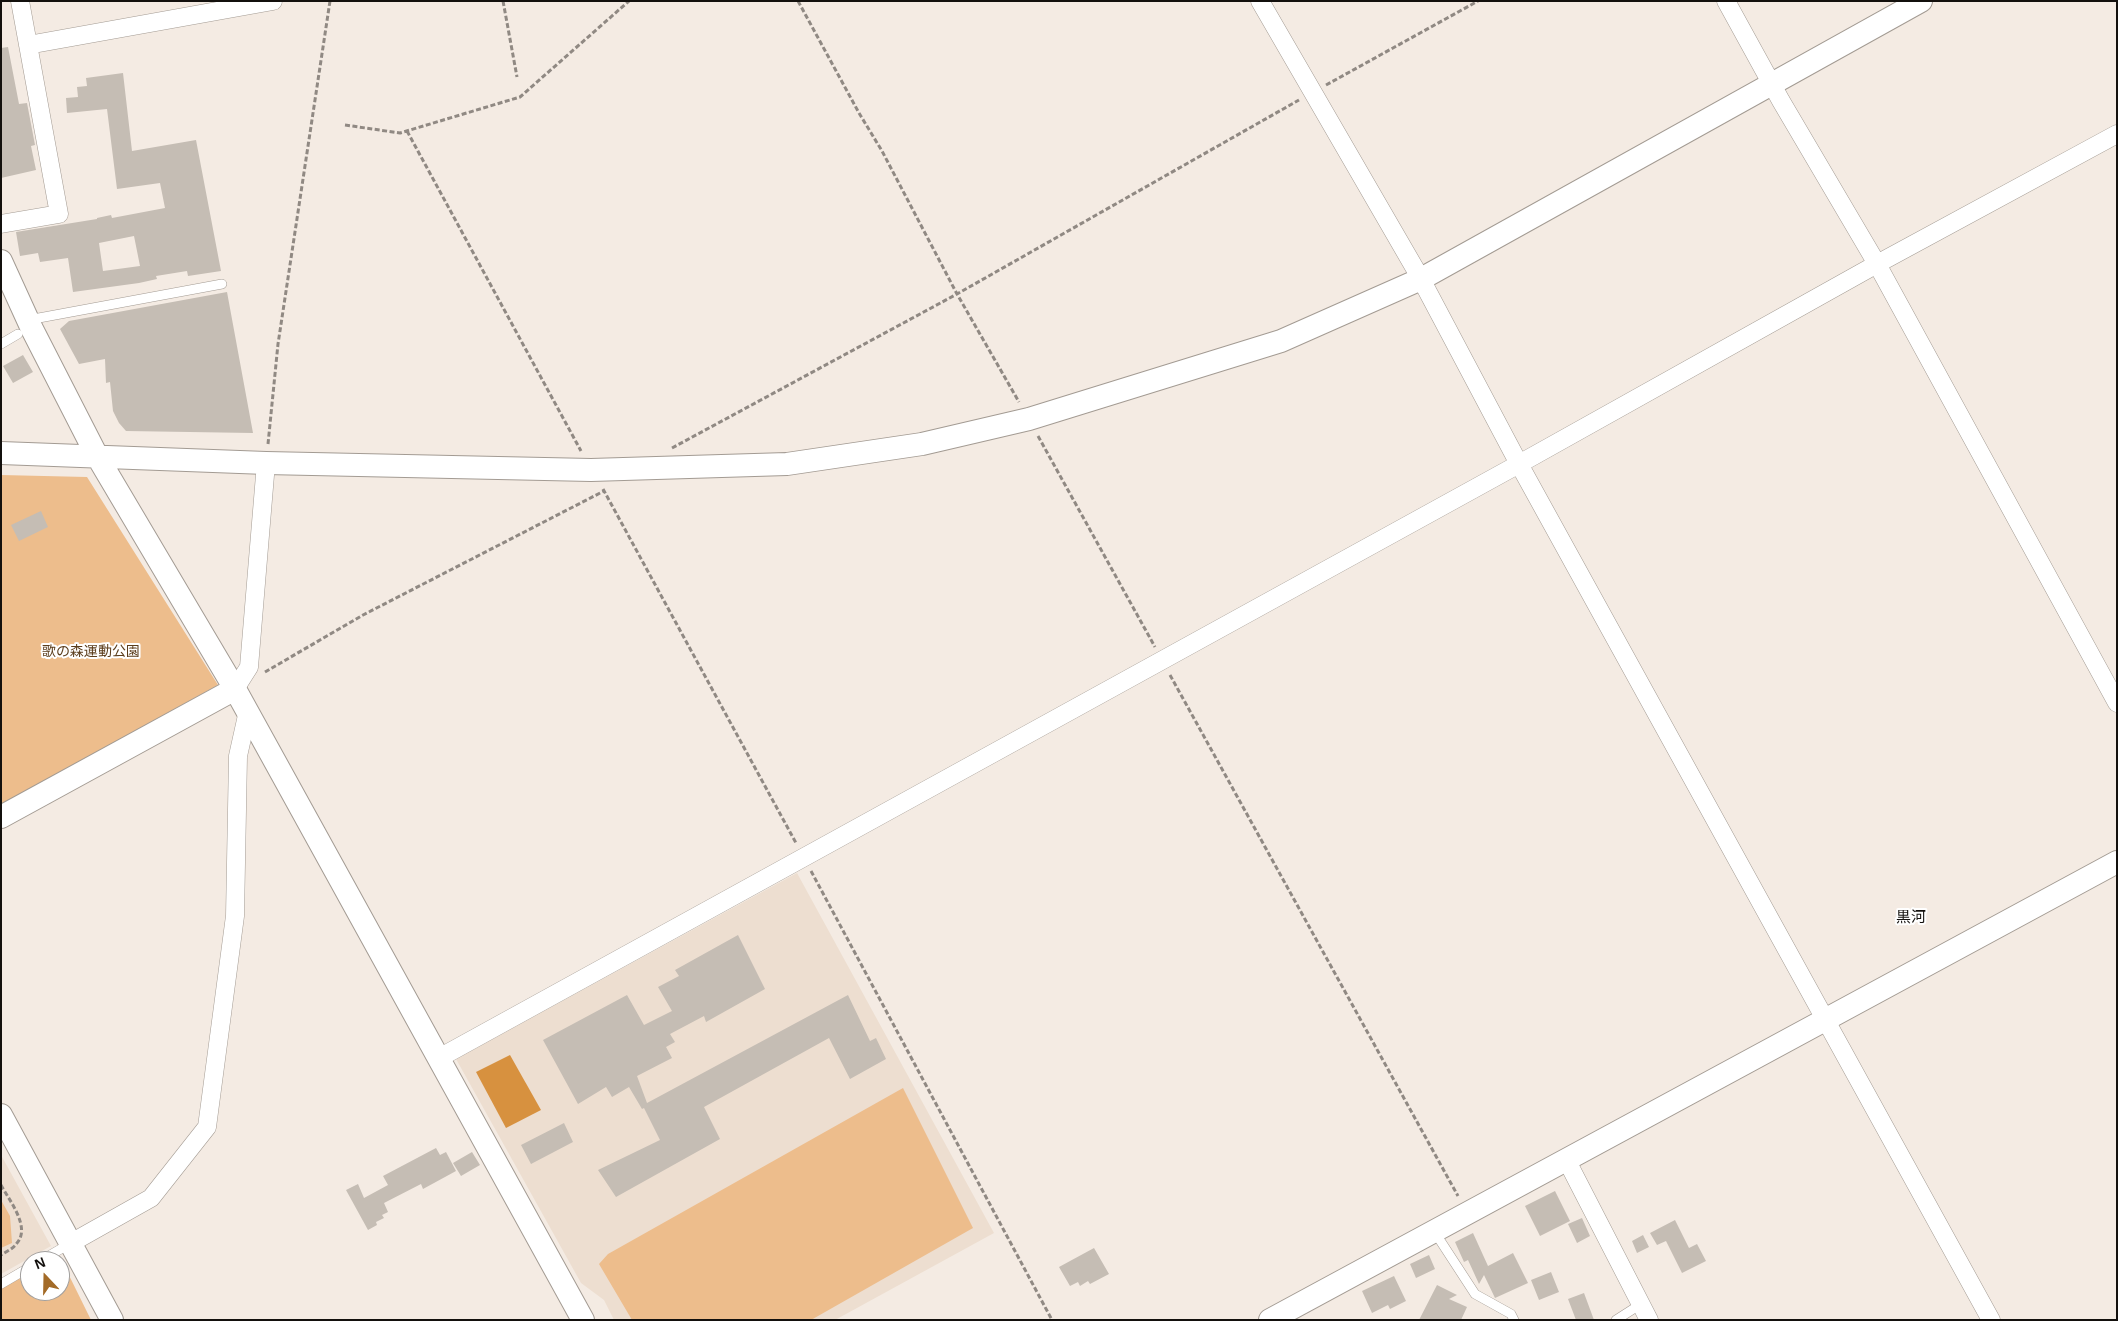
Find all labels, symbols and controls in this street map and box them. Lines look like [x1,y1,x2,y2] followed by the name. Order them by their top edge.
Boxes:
[42,644,140,660] park label: 歌の森運動公園
[1896,909,1926,927] district label: 黒河
[20,1251,70,1301] north arrow
[32,1254,48,1272] text: N

